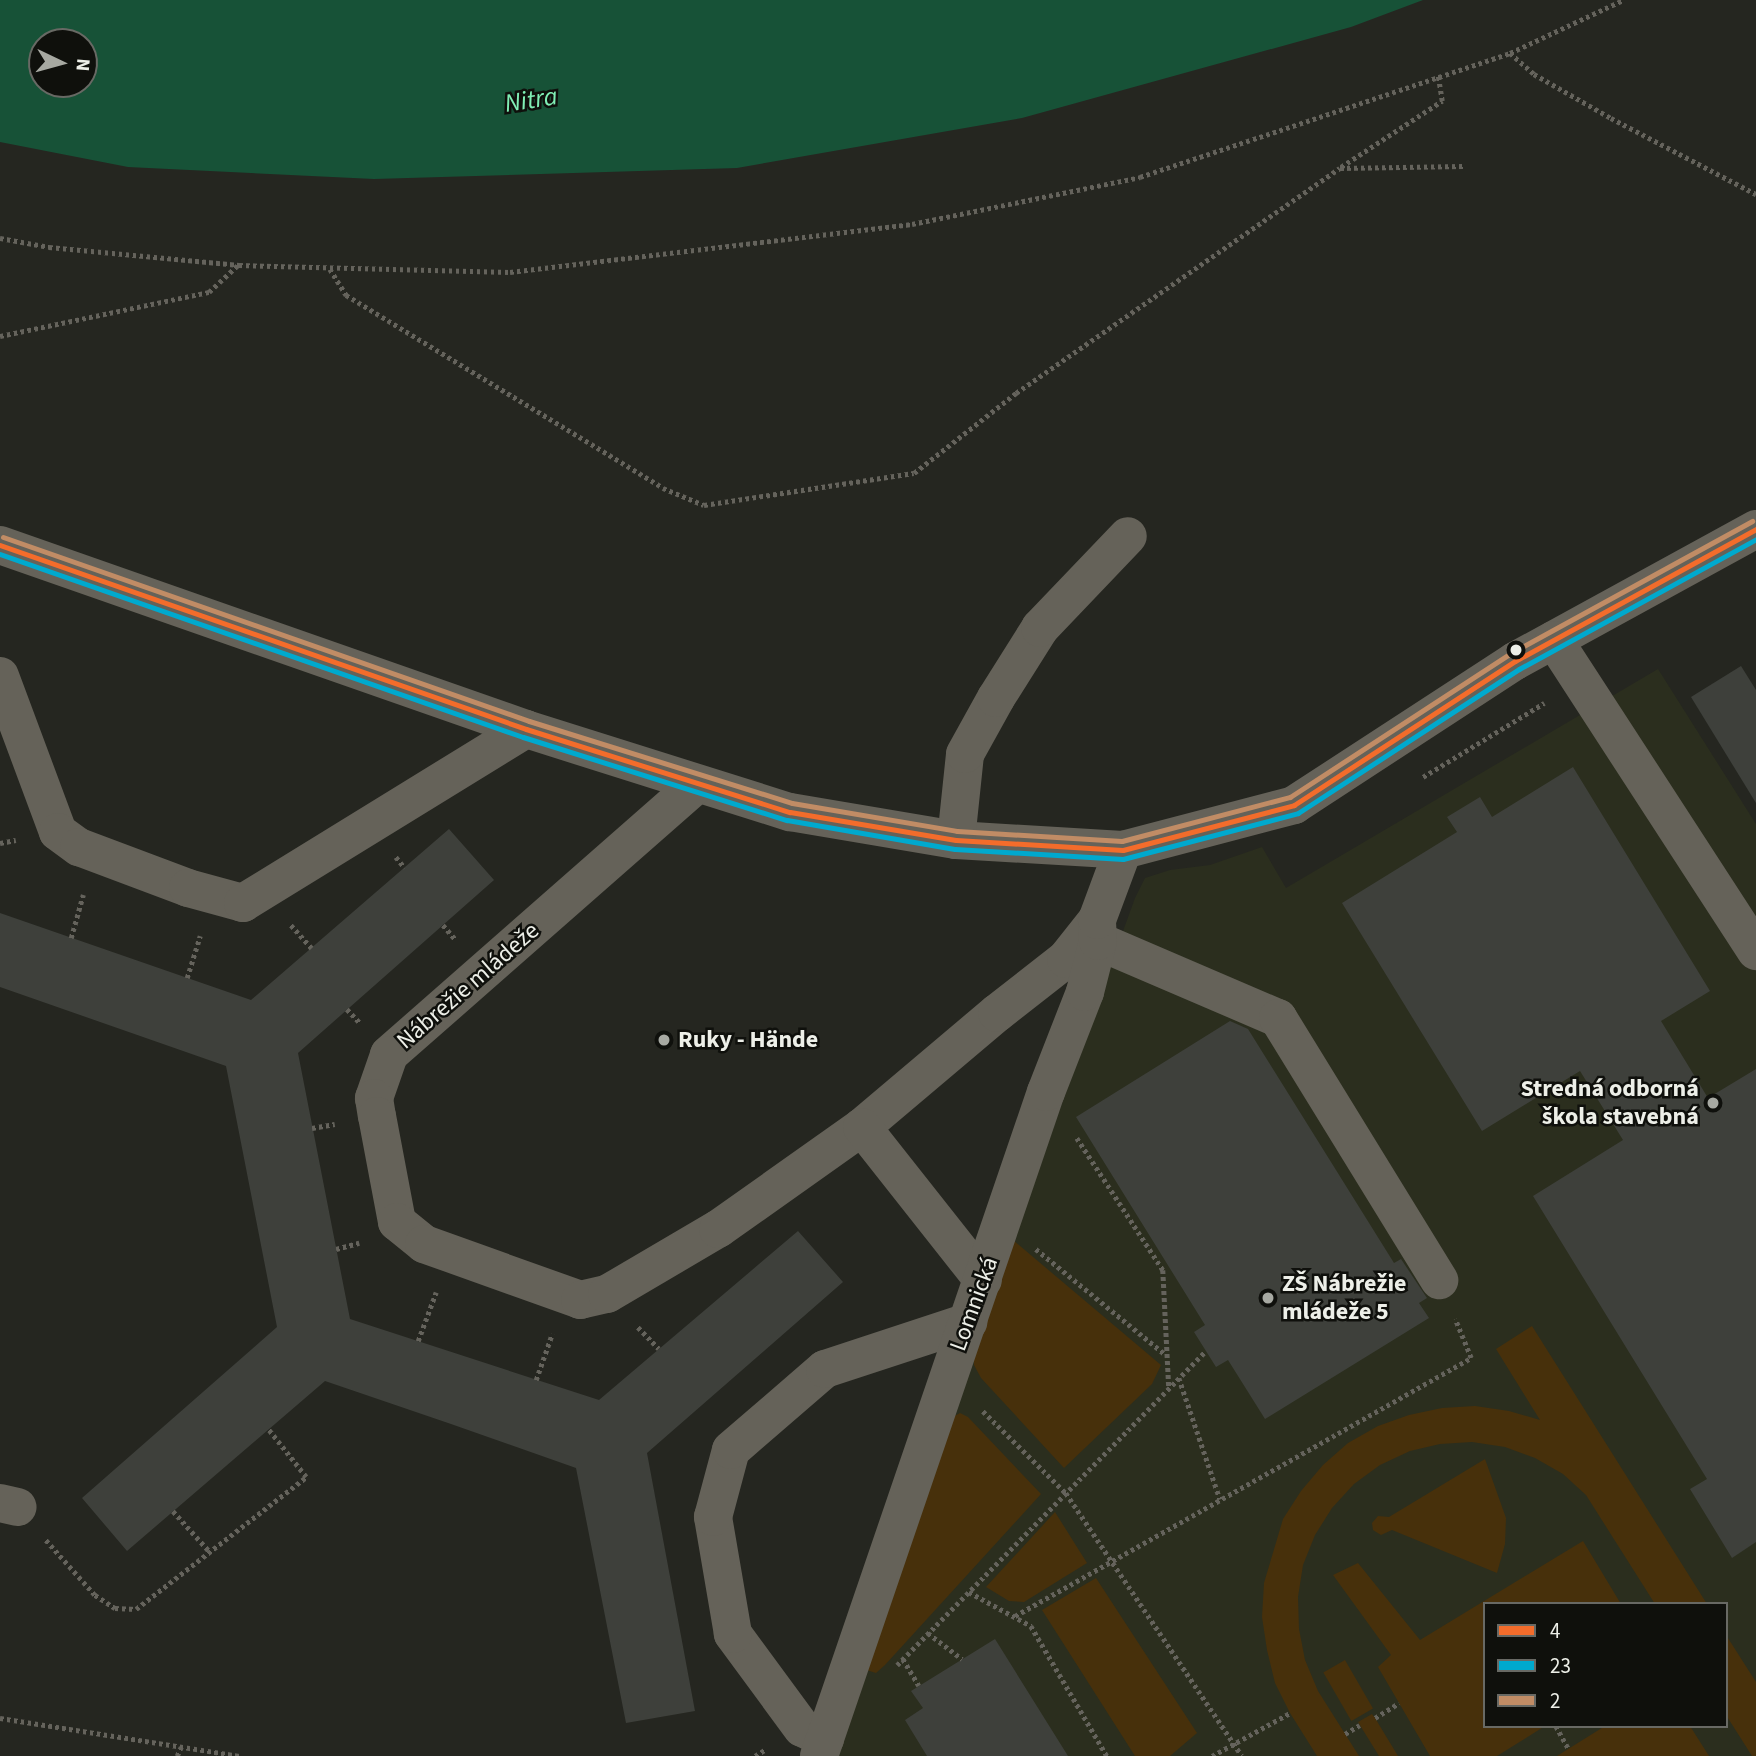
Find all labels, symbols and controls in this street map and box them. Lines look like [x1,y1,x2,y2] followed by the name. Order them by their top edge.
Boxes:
[28,28,98,98] north arrow
[68,57,96,72] text: N
[502,80,560,120] water label: Nitra
[1509,643,1523,657] unlabelled marker
[391,916,545,1056] street label: Nábrežie mládeže
[678,1026,818,1054] place label: Ruky - Hände
[656,1032,672,1048] marker: Ruky - Hände
[1520,1075,1699,1131] place label: Stredná odborná škola stavebná
[1705,1095,1721,1111] marker: Stredná odborná škola stavebná
[944,1253,1004,1355] street label: Lomnická
[1282,1270,1406,1326] place label: ZŠ Nábrežie mládeže 5
[1260,1290,1276,1306] marker: ZŠ Nábrežie mládeže 5
[1483,1602,1728,1728] legend
[1550,1616,1560,1646] text: 4
[1550,1651,1571,1681] text: 23
[1550,1686,1560,1716] text: 2

